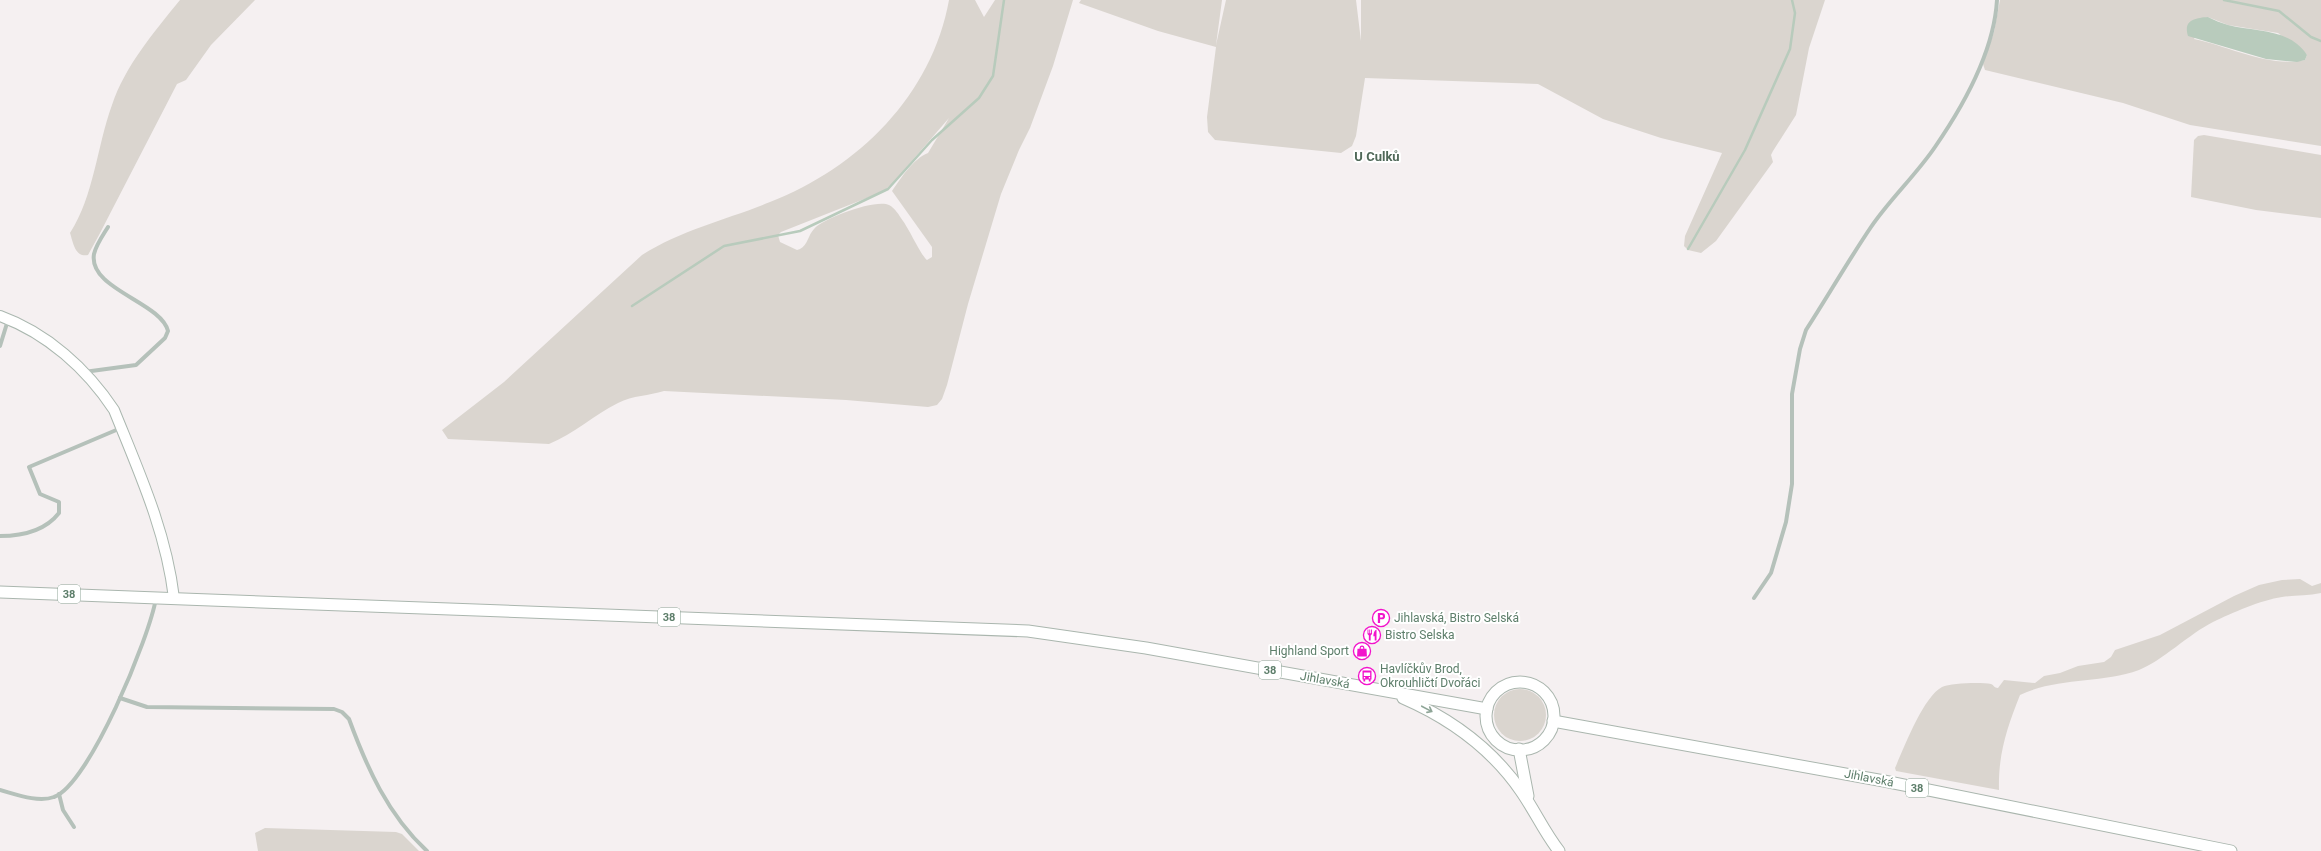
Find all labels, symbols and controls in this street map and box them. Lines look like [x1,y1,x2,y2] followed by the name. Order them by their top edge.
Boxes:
[1354,149,1400,164] district label: U Culků
[58,585,80,603] road number: 38
[658,608,680,626] road number: 38
[1371,608,1391,628] parking icon: Jihlavská, Bistro Selská
[1394,611,1519,625] place label: Jihlavská, Bistro Selská
[1362,625,1382,645] restaurant icon: Bistro Selska
[1385,628,1455,642] place label: Bistro Selska
[1352,641,1372,661] shop icon: Highland Sport
[1269,644,1349,658] place label: Highland Sport
[1259,661,1281,679] road number: 38
[1380,662,1480,690] place label: Havlíčkův Brod, Okrouhličtí Dvořáci
[1357,666,1377,686] bus stop icon: Havlíčkův Brod, Okrouhličtí Dvořáci
[1299,669,1351,691] street label: Jihlavská
[1420,706,1432,713] one-way arrow
[1843,766,1895,790] street label: Jihlavská
[1906,779,1928,797] road number: 38

